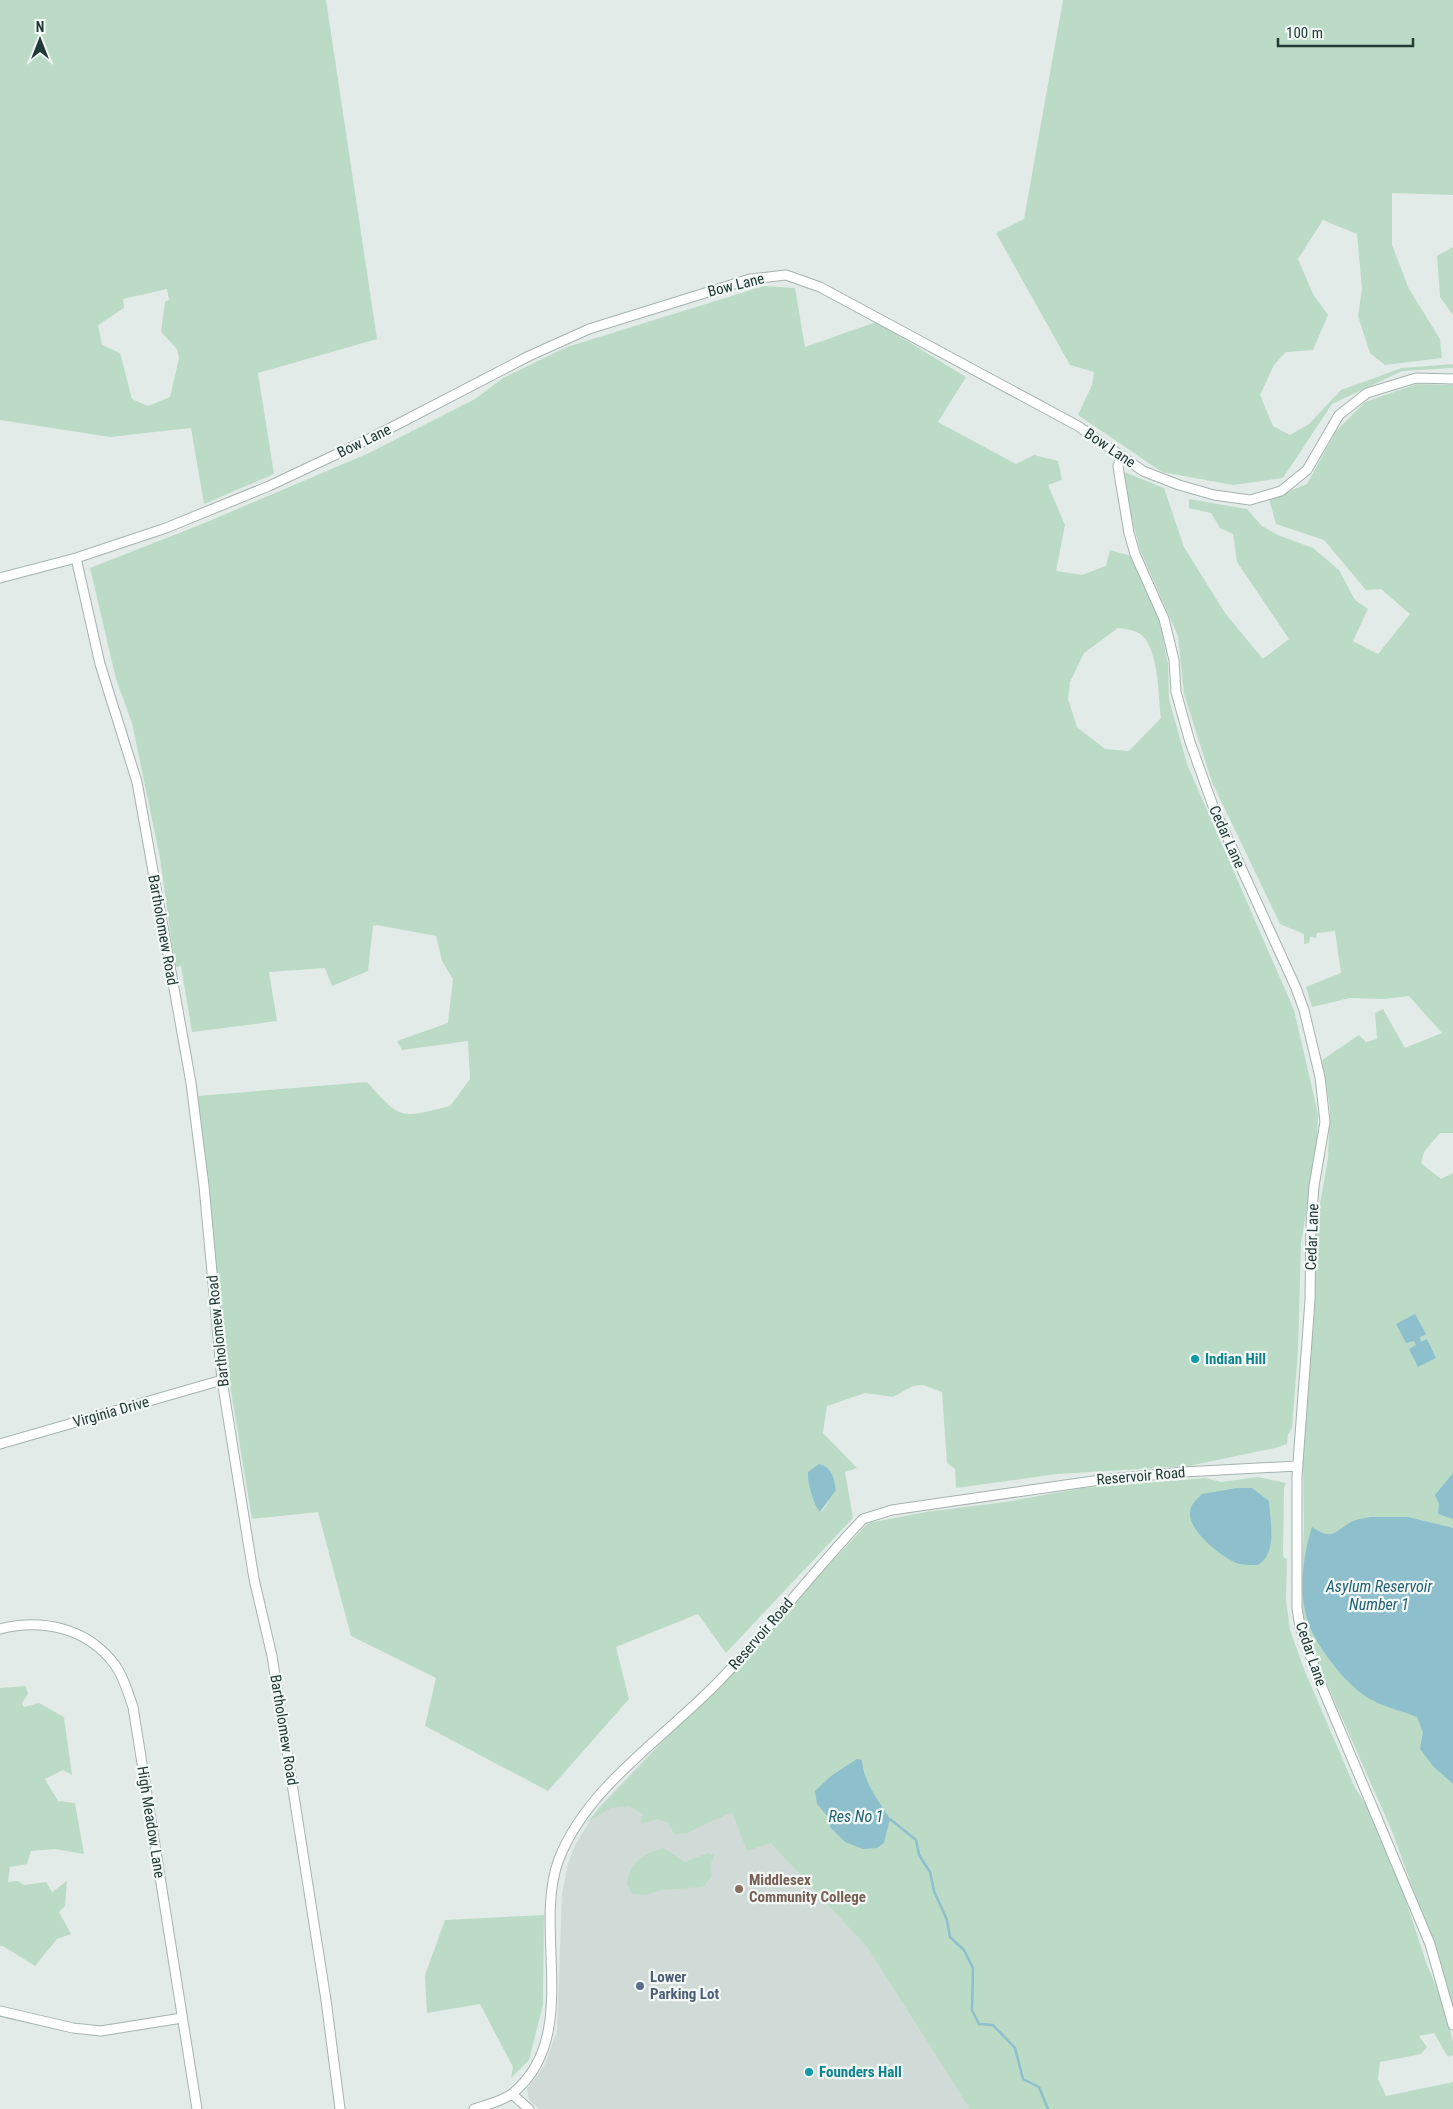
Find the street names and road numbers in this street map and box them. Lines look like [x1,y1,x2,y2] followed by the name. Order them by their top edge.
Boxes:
[706,269,766,301] street label: Bow Lane
[334,420,394,462] street label: Bow Lane
[1081,424,1139,472] street label: Bow Lane
[1205,803,1249,871] street label: Cedar Lane
[144,873,182,987] street label: Bartholomew Road
[1302,1203,1322,1271] street label: Cedar Lane
[203,1274,233,1388] street label: Bartholomew Road
[71,1393,151,1431] street label: Virginia Drive
[1096,1463,1186,1489] street label: Reservoir Road
[725,1595,797,1673] street label: Reservoir Road
[1292,1619,1330,1689] street label: Cedar Lane
[266,1673,302,1787] street label: Bartholomew Road
[133,1765,169,1879] street label: High Meadow Lane

